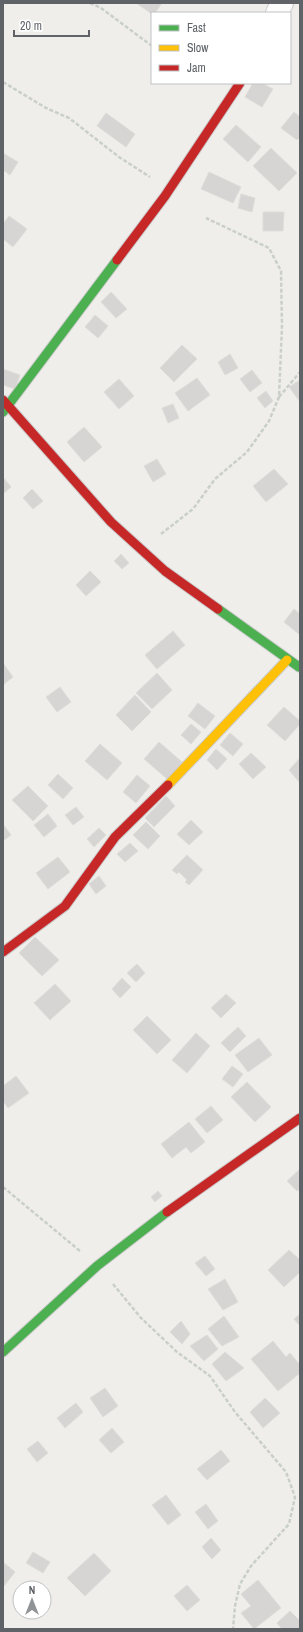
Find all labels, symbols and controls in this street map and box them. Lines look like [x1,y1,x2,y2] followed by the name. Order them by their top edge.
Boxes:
[14,12,89,38] scale bar
[151,12,291,84] legend
[20,18,42,34] text: 20 m
[187,20,206,36] text: Fast
[187,40,209,56] text: Slow
[187,60,206,76] text: Jam
[12,1580,52,1620] north arrow
[29,1583,35,1597] text: N

